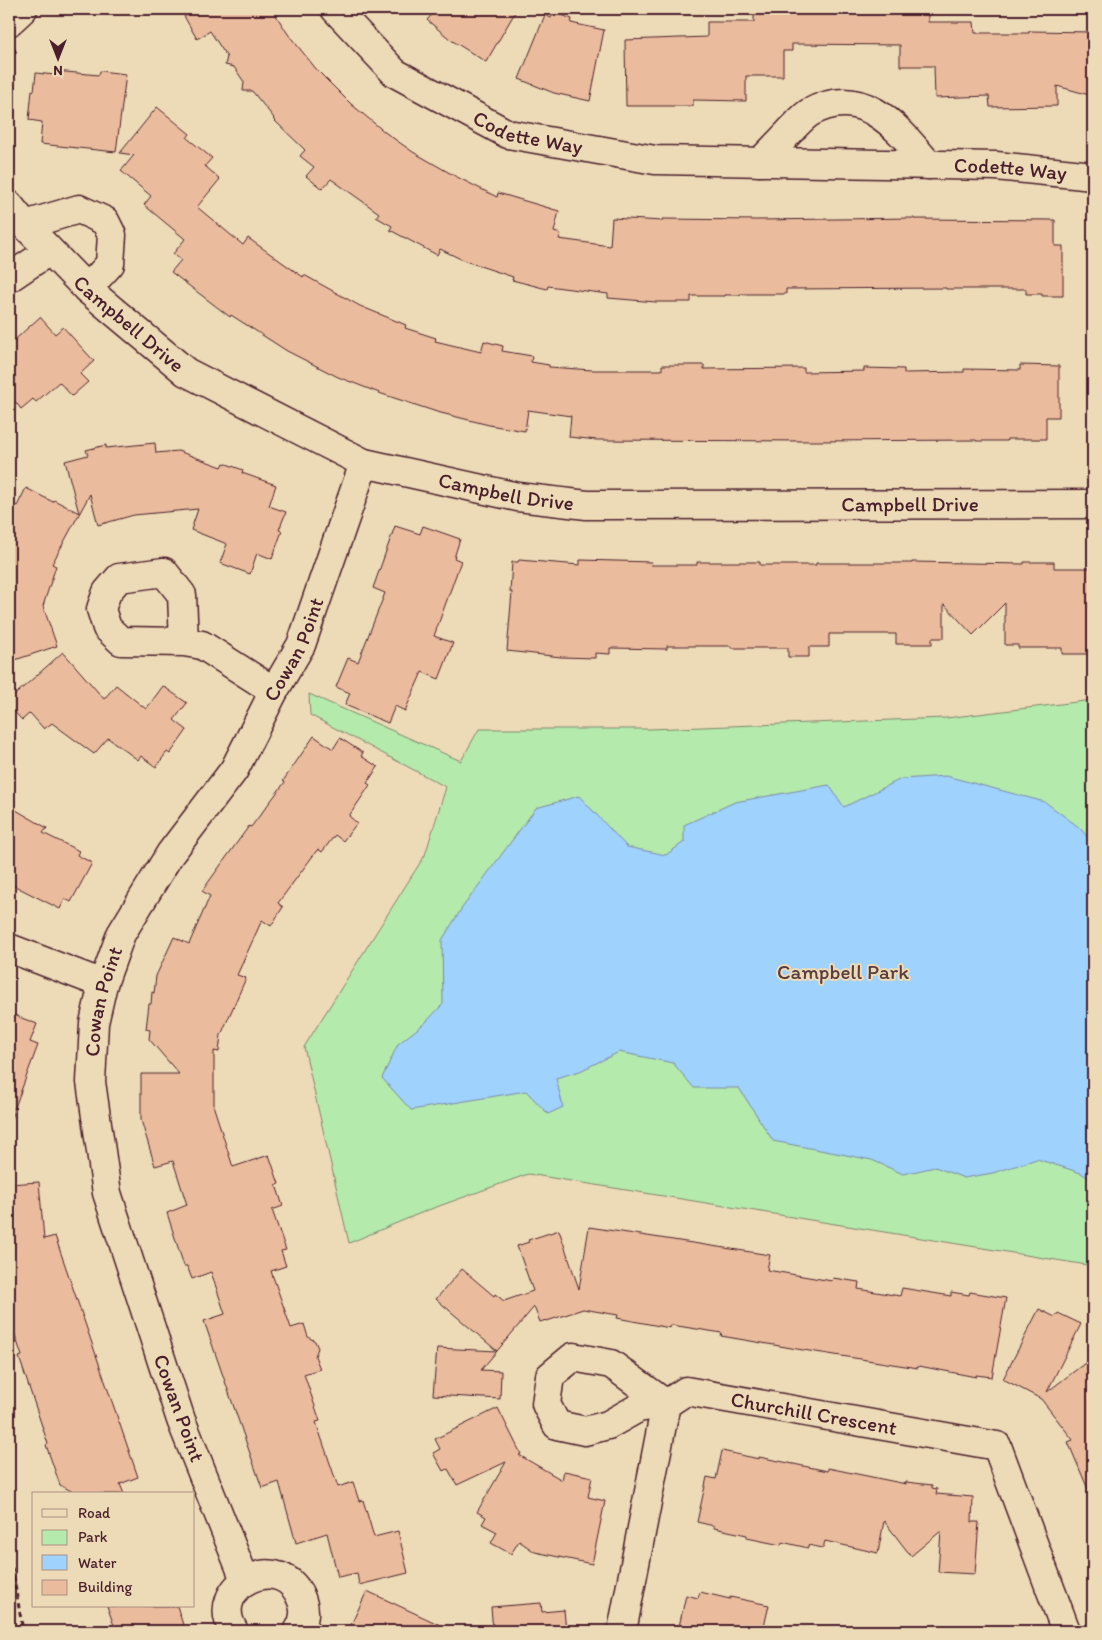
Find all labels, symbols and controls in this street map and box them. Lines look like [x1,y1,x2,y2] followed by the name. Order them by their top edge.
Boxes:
[32,32,82,82] north arrow
[53,62,63,79] text: N
[469,105,585,159] street label: Codette Way
[954,152,1068,185] street label: Codette Way
[68,270,190,377] street label: Campbell Drive
[436,467,575,515] street label: Campbell Drive
[841,491,979,516] street label: Campbell Drive
[258,594,329,705] street label: Cowan Point
[79,943,128,1057] street label: Cowan Point
[777,959,909,984] park label: Campbell Park
[148,1351,211,1465] street label: Cowan Point
[729,1386,899,1440] street label: Churchill Crescent
[32,1492,195,1608] legend
[78,1504,111,1522] text: Road
[78,1528,108,1546] text: Park
[78,1554,117,1572] text: Water
[78,1578,132,1596] text: Building

